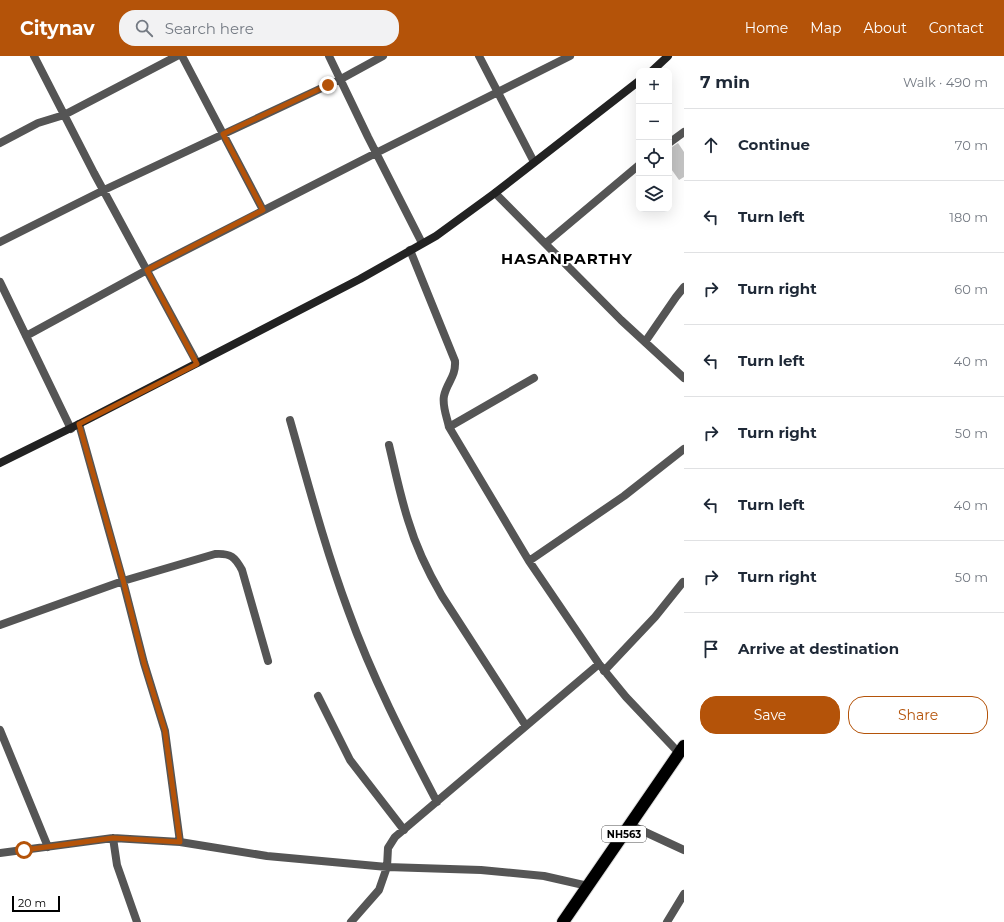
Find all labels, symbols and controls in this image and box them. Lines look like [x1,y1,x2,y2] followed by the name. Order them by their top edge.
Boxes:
[119,10,399,46] search box
[20,17,95,40] text: Citynav
[133,17,155,39] icon: search
[165,19,254,38] text: Search here
[745,19,788,37] text: Home
[810,19,841,37] text: Map
[863,19,907,37] text: About
[929,19,984,37] text: Contact
[636,68,672,212] map controls
[636,68,672,104] button: +
[700,72,750,92] text: 7 min
[903,74,988,90] text: Walk · 490 m
[319,76,337,94] route end
[636,104,672,140] button: −
[700,134,722,156] icon: ahead
[738,135,810,154] text: Continue
[955,137,988,153] text: 70 m
[636,140,672,176] button: locate
[636,176,672,212] button: layers
[700,206,722,228] icon: left
[738,207,805,226] text: Turn left
[949,209,988,225] text: 180 m
[501,249,633,268] district label: HASANPARTHY
[700,278,722,300] icon: right
[738,279,817,298] text: Turn right
[954,281,988,297] text: 60 m
[700,350,722,372] icon: left
[738,351,805,370] text: Turn left
[954,353,988,369] text: 40 m
[700,422,722,444] icon: right
[738,423,817,442] text: Turn right
[955,425,988,441] text: 50 m
[700,494,722,516] icon: left
[738,495,805,514] text: Turn left
[954,497,988,513] text: 40 m
[700,566,722,588] icon: right
[738,567,817,586] text: Turn right
[955,569,988,585] text: 50 m
[700,638,722,660] icon: arrive
[738,639,899,658] text: Arrive at destination
[700,696,840,734] button: Save
[848,696,988,734] button: Share
[602,826,646,842] road number: NH563
[15,841,33,859] route start
[12,894,60,913] scale bar
[18,896,46,910] text: 20 m

